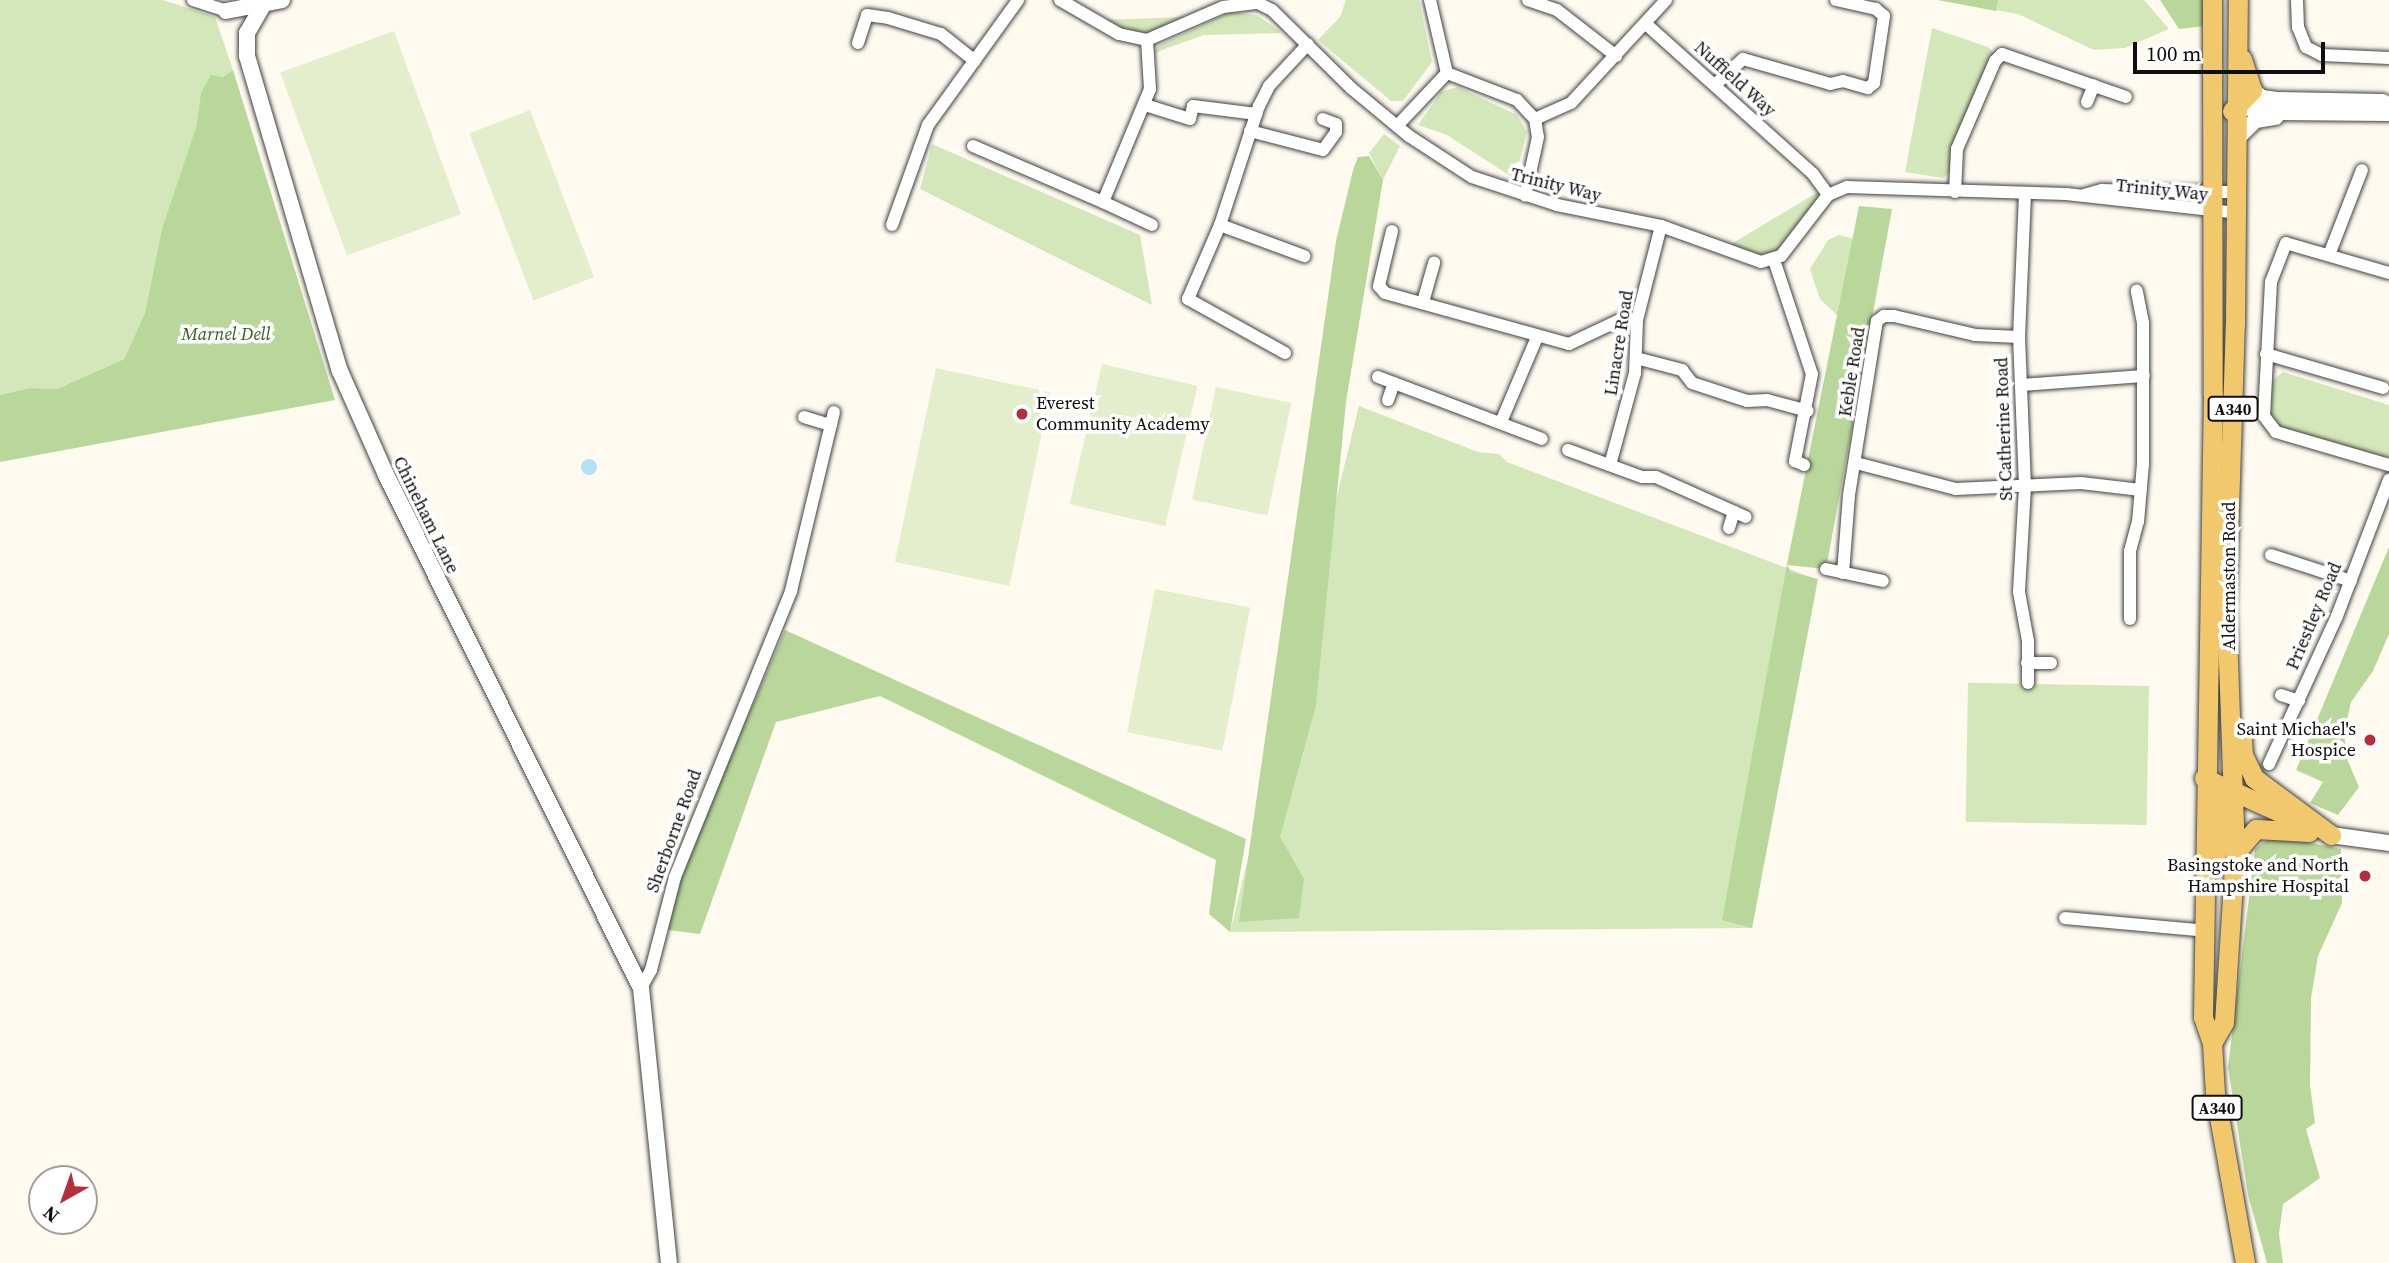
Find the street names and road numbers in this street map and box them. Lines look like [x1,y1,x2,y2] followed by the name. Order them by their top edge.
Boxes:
[1690,37,1780,121] street label: Nuffield Way
[1508,163,1604,207] street label: Trinity Way
[2115,174,2209,206] street label: Trinity Way
[1600,289,1638,397] street label: Linacre Road
[1834,326,1870,418] street label: Keble Road
[1991,357,2017,501] street label: St Catherine Road
[2207,396,2259,422] road number: A340
[388,453,464,577] street label: Chineham Lane
[2218,501,2240,651] street label: Aldermaston Road
[2282,559,2346,673] street label: Priestley Road
[642,767,706,895] street label: Sherborne Road
[2191,1096,2243,1120] road number: A340

